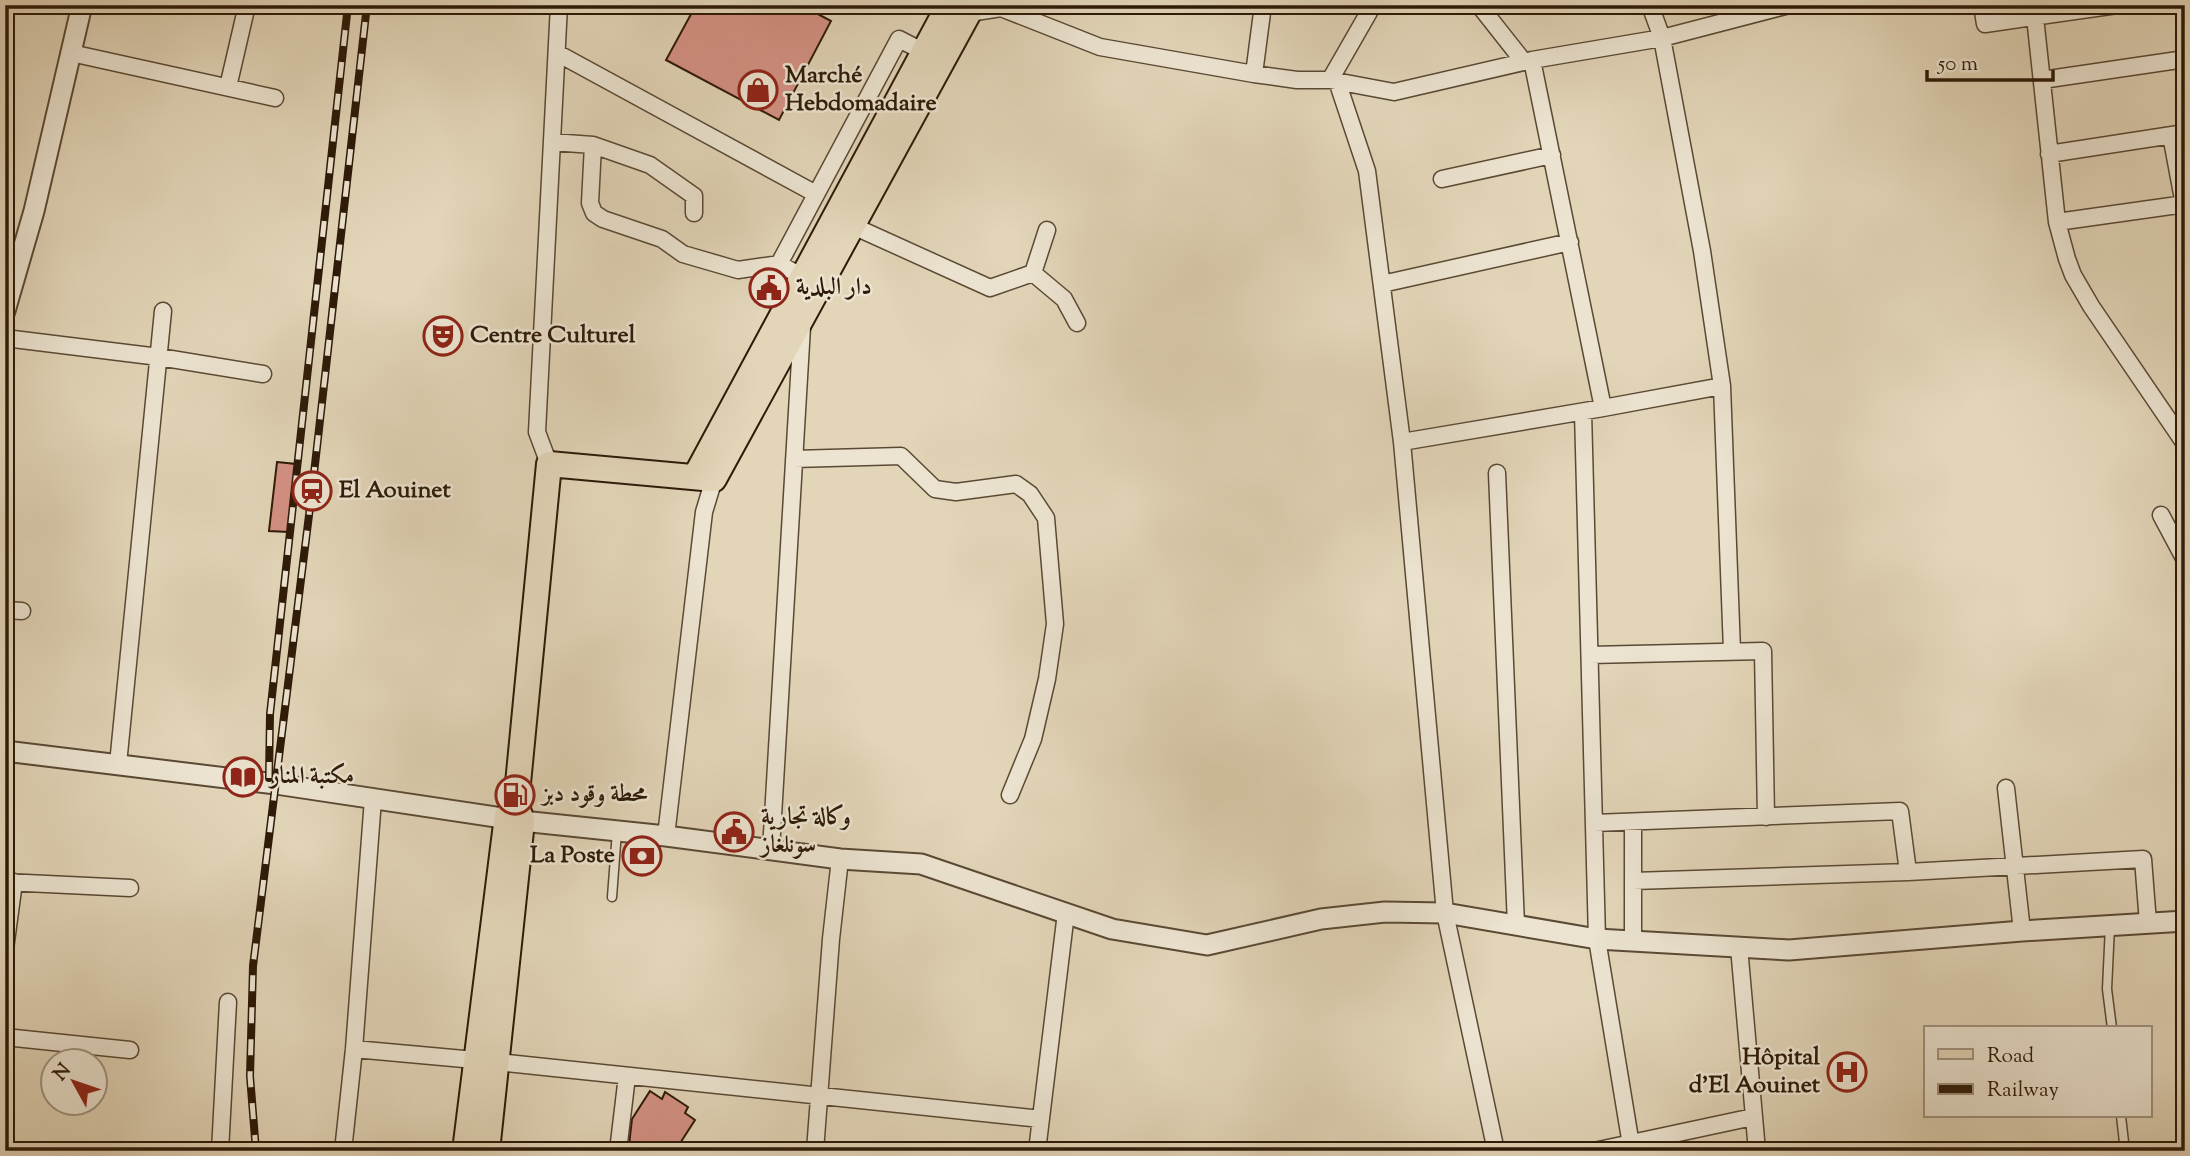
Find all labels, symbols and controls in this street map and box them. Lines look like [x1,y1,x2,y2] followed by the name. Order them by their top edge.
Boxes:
[1927,38,2054,82] scale bar
[1937,50,1978,80] text: 50 m
[785,59,937,121] place label: Marché Hebdomadaire
[737,69,779,111] shop icon: Marché Hebdomadaire
[748,267,790,309] public building icon: دار البلدية
[796,271,872,305] place label: دار البلدية
[422,315,464,357] theatre icon: Centre Culturel
[470,319,636,353] place label: Centre Culturel
[291,470,333,512] station icon: El Aouinet
[339,474,451,508] place label: El Aouinet
[222,756,264,798] library icon: مكتبة المنار
[267,760,354,794] place label: مكتبة المنار
[494,774,536,816] fuel station icon: محطة وقود دبز
[539,778,648,812] place label: محطة وقود دبز
[758,801,851,863] place label: وكالة تجارية سونلغاز
[713,811,755,853] public building icon: وكالة تجارية سونلغاز
[621,835,663,877] bank icon: La Poste
[530,839,615,873] place label: La Poste
[1924,1026,2152,1118] legend
[1689,1041,1821,1103] place label: Hôpital d'El Aouinet
[1987,1042,2034,1072] text: Road
[38,1048,108,1118] north arrow
[1826,1051,1868,1093] hospital icon: Hôpital d'El Aouinet
[48,1058,78,1087] text: N
[1987,1076,2059,1106] text: Railway

